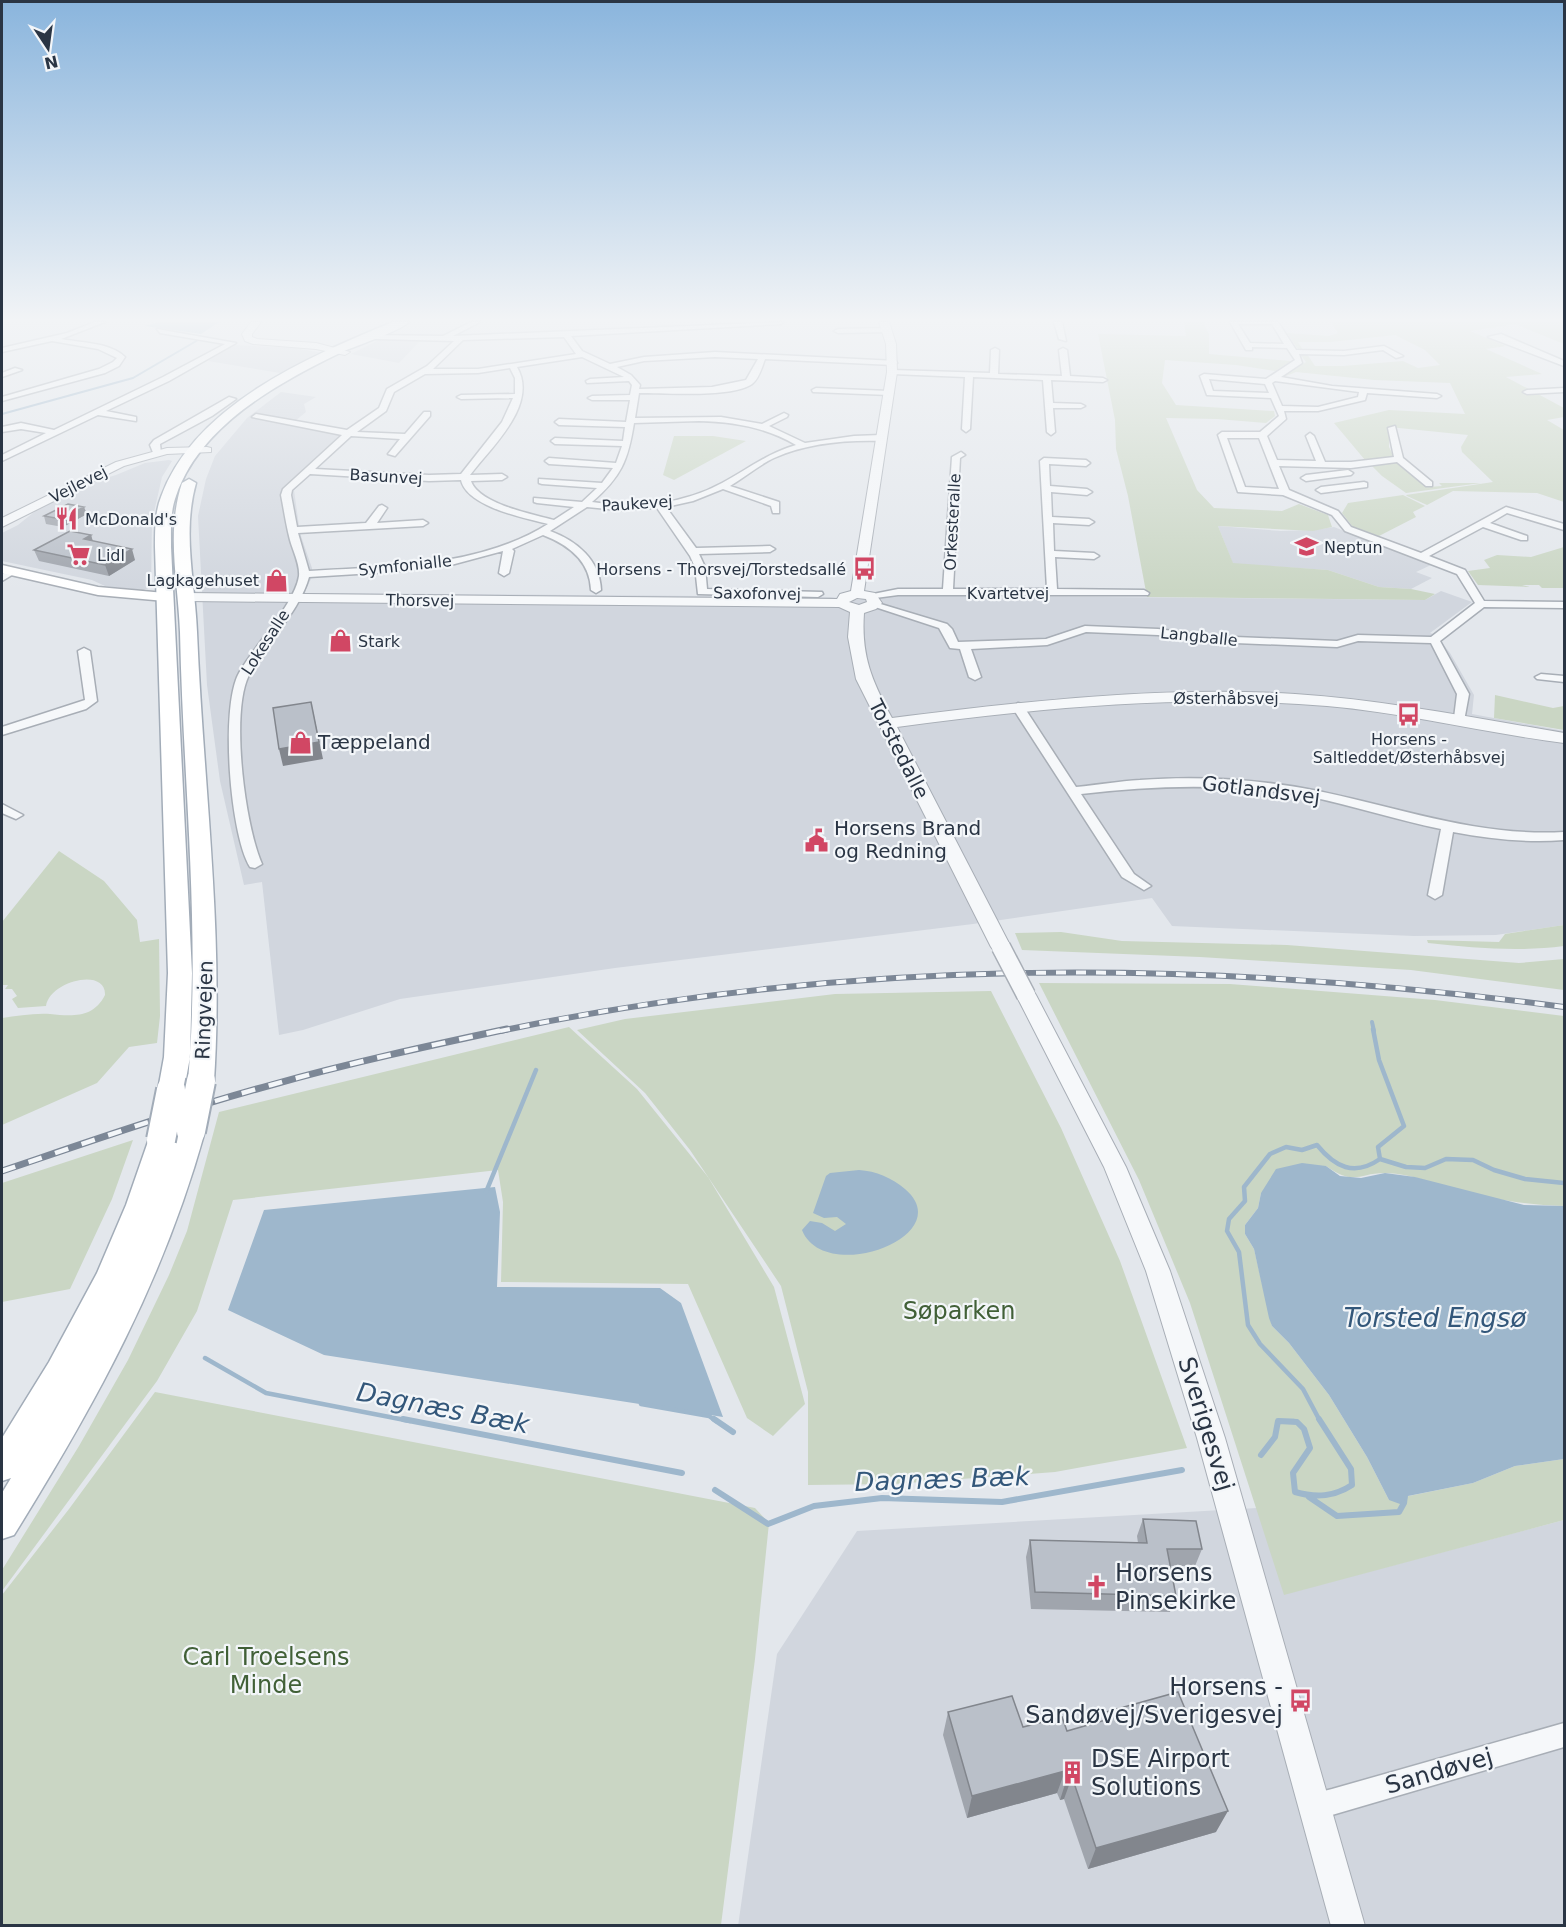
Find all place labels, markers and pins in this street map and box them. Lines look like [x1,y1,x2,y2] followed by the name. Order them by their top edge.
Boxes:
[54,506,80,532] restaurant icon: McDonald's
[85,510,177,529] place label: McDonald's
[1293,534,1319,560] school or university icon: Neptun
[1324,538,1383,557] place label: Neptun
[66,542,92,568] supermarket icon: Lidl
[97,546,125,565] place label: Lidl
[851,556,877,582] bus stop icon: Horsens - Thorsvej/Torstedsallé
[596,560,846,579] place label: Horsens - Thorsvej/Torstedsallé
[264,567,290,593] shop icon: Lagkagehuset
[147,571,259,590] place label: Lagkagehuset
[327,628,353,654] shop icon: Stark
[358,632,401,651] place label: Stark
[1396,701,1422,727] bus stop icon: Horsens - Saltleddet/Østerhåbsvej
[287,729,313,755] shop icon: Tæppeland
[317,730,431,754] place label: Tæppeland
[1313,730,1505,767] place label: Horsens - Saltleddet/Østerhåbsvej
[834,816,981,863] place label: Horsens Brand og Redning
[803,827,829,853] public building icon: Horsens Brand og Redning
[1115,1559,1236,1615] place label: Horsens Pinsekirke
[1084,1574,1110,1600] church icon: Horsens Pinsekirke
[1025,1673,1283,1729] place label: Horsens - Sandøvej/Sverigesvej
[1288,1688,1314,1714] bus stop icon: Horsens - Sandøvej/Sverigesvej
[1091,1745,1230,1801] place label: DSE Airport Solutions
[1060,1760,1086,1786] building icon: DSE Airport Solutions

